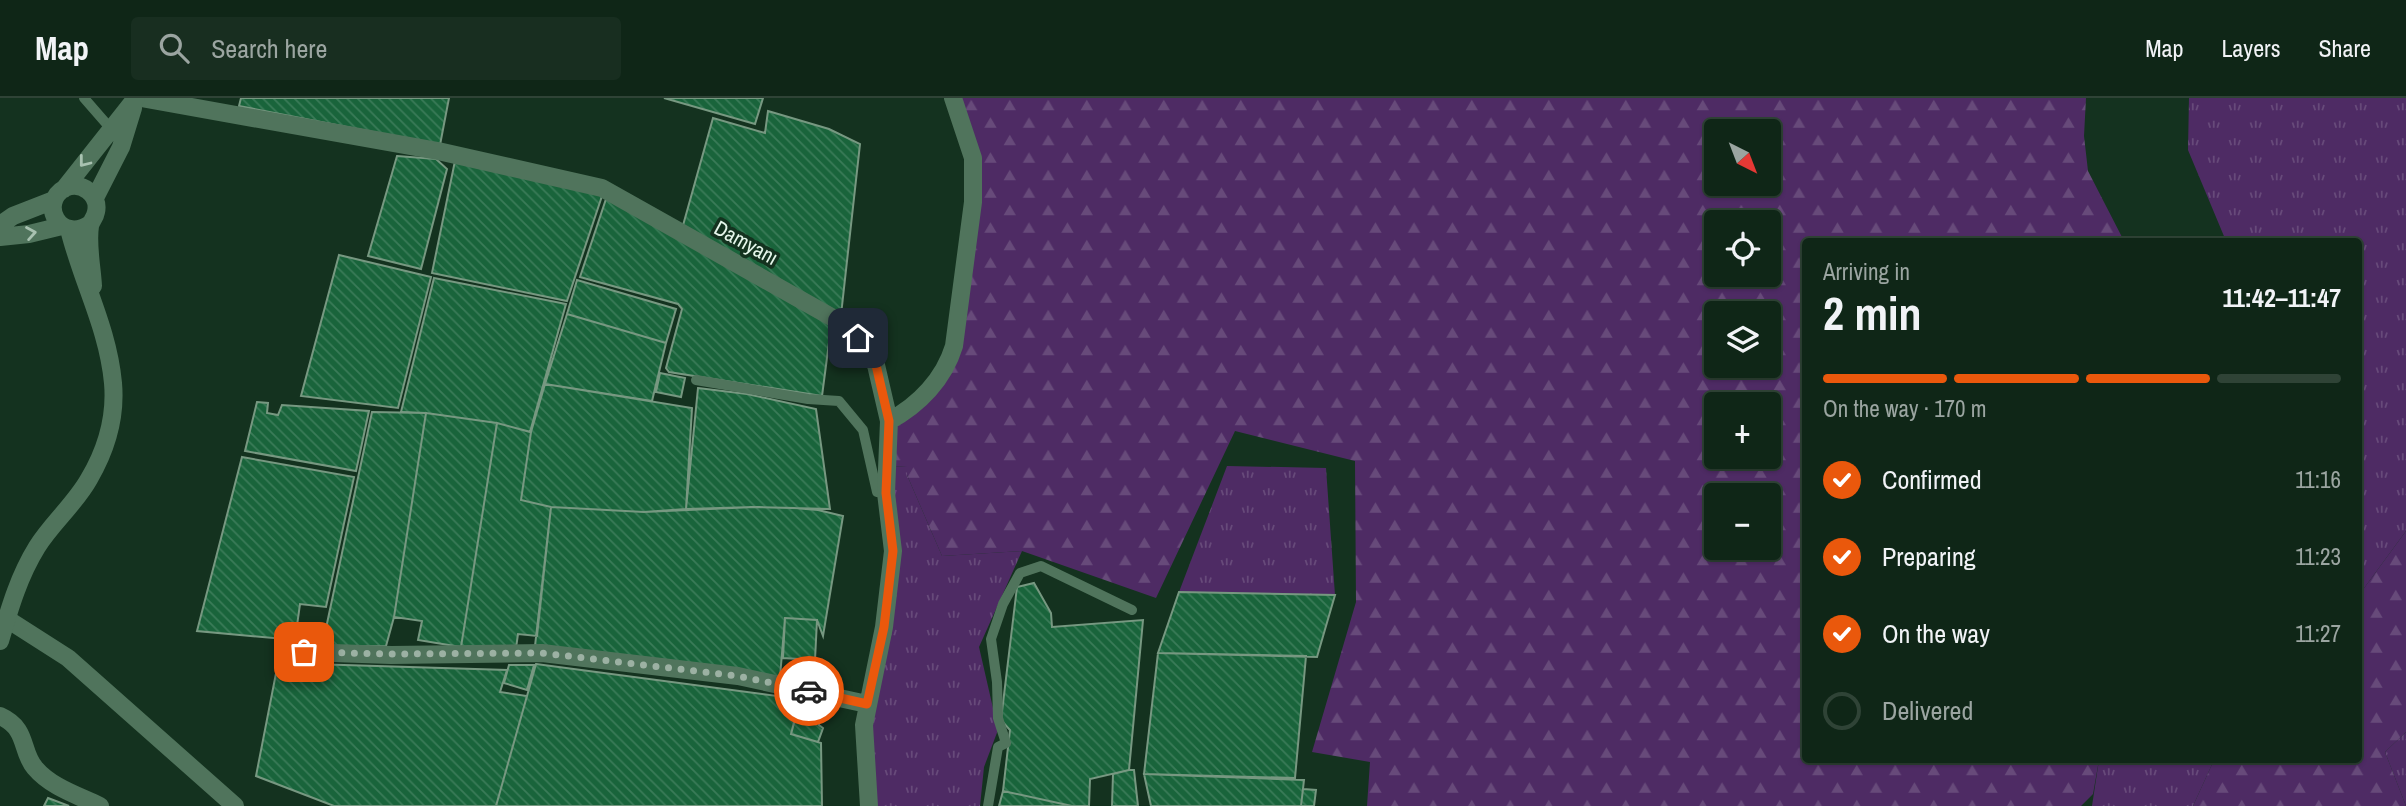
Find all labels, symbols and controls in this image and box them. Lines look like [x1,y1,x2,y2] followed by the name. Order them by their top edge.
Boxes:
[131,17,621,80] search box
[35,26,89,70] text: Map
[155,29,193,67] icon: search
[211,31,327,66] text: Search here
[2145,32,2183,64] text: Map
[2221,32,2280,64] text: Layers
[2318,32,2371,64] text: Share
[1704,119,1782,196] north arrow
[1704,119,1781,560] map controls
[80,155,93,167] one-way arrow
[1704,210,1781,287] button: locate
[709,213,783,272] street label: Damyanı
[25,226,37,241] one-way arrow
[1823,256,1910,287] text: Arriving in
[2222,280,2341,315] text: 11:42–11:47
[1823,282,1922,344] text: 2 min
[1704,301,1781,378] button: layers
[828,308,888,368] pin
[839,319,877,357] icon: home
[1704,392,1781,469] button: +
[1823,393,1987,424] text: On the way · 170 m
[1823,461,1861,499] icon: check
[1882,462,1982,497] text: Confirmed
[2295,464,2341,495] text: 11:16
[1704,483,1781,560] button: −
[1823,538,1861,576] icon: check
[1882,539,1976,574] text: Preparing
[2295,541,2341,572] text: 11:23
[1823,615,1861,653] icon: check
[1882,616,1990,651] text: On the way
[2295,618,2341,649] text: 11:27
[274,622,334,682] pin
[285,633,323,671] icon: bag
[774,656,844,726] courier
[790,672,828,710] icon: car
[1882,693,1973,728] text: Delivered

